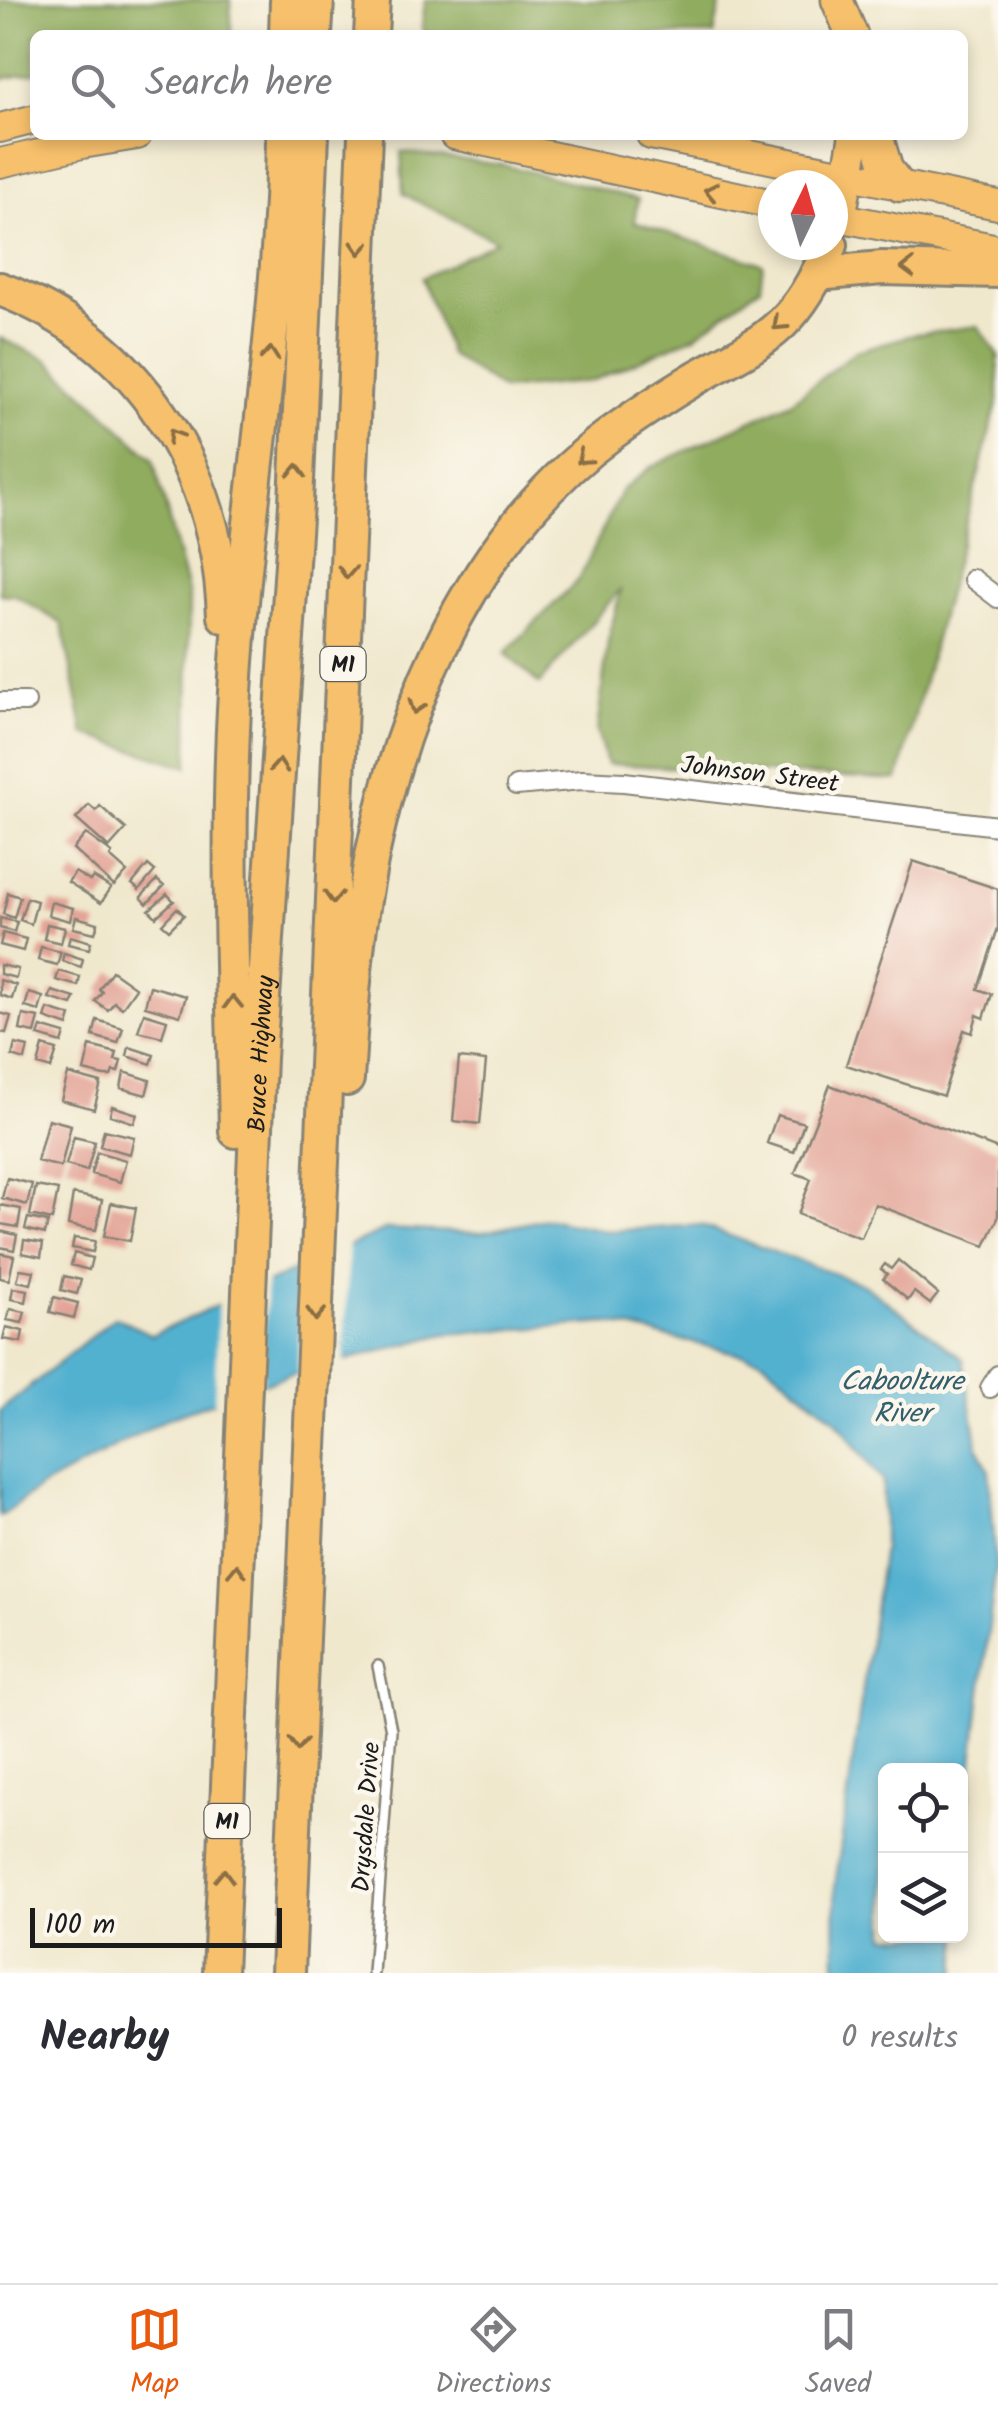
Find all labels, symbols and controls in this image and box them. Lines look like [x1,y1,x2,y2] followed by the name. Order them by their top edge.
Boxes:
[30,30,968,140] search box
[145,55,332,115] text: Search here
[65,58,120,113] icon: search
[758,170,848,260] north arrow
[703,182,720,203] one-way arrow
[350,240,371,256] one-way arrow
[899,257,914,279] one-way arrow
[773,312,791,330] one-way arrow
[258,345,280,361] one-way arrow
[167,429,186,447] one-way arrow
[576,446,595,464] one-way arrow
[287,462,308,478] one-way arrow
[337,565,358,581] one-way arrow
[320,647,366,681] road number: M1
[407,697,427,714] one-way arrow
[679,745,841,805] street label: Johnson Street
[268,757,289,773] one-way arrow
[323,889,344,905] one-way arrow
[238,974,286,1133] street label: Bruce Highway
[223,994,244,1010] one-way arrow
[306,1307,327,1323] one-way arrow
[840,1360,966,1437] water label: Caboolture River
[226,1563,247,1579] one-way arrow
[288,1737,309,1753] one-way arrow
[342,1741,392,1894] street label: Drysdale Drive
[878,1763,968,1943] map controls
[878,1763,968,1853] button: locate
[204,1804,250,1838] road number: M1
[878,1853,968,1943] button: layers
[213,1867,234,1883] one-way arrow
[30,1903,282,1948] scale bar
[45,1903,115,1948] text: 100 m
[40,2005,169,2072] text: Nearby
[841,2013,958,2064] text: 0 results
[127,2302,182,2407] tab: Map
[435,2302,551,2407] tab: Directions
[805,2302,871,2407] tab: Saved

